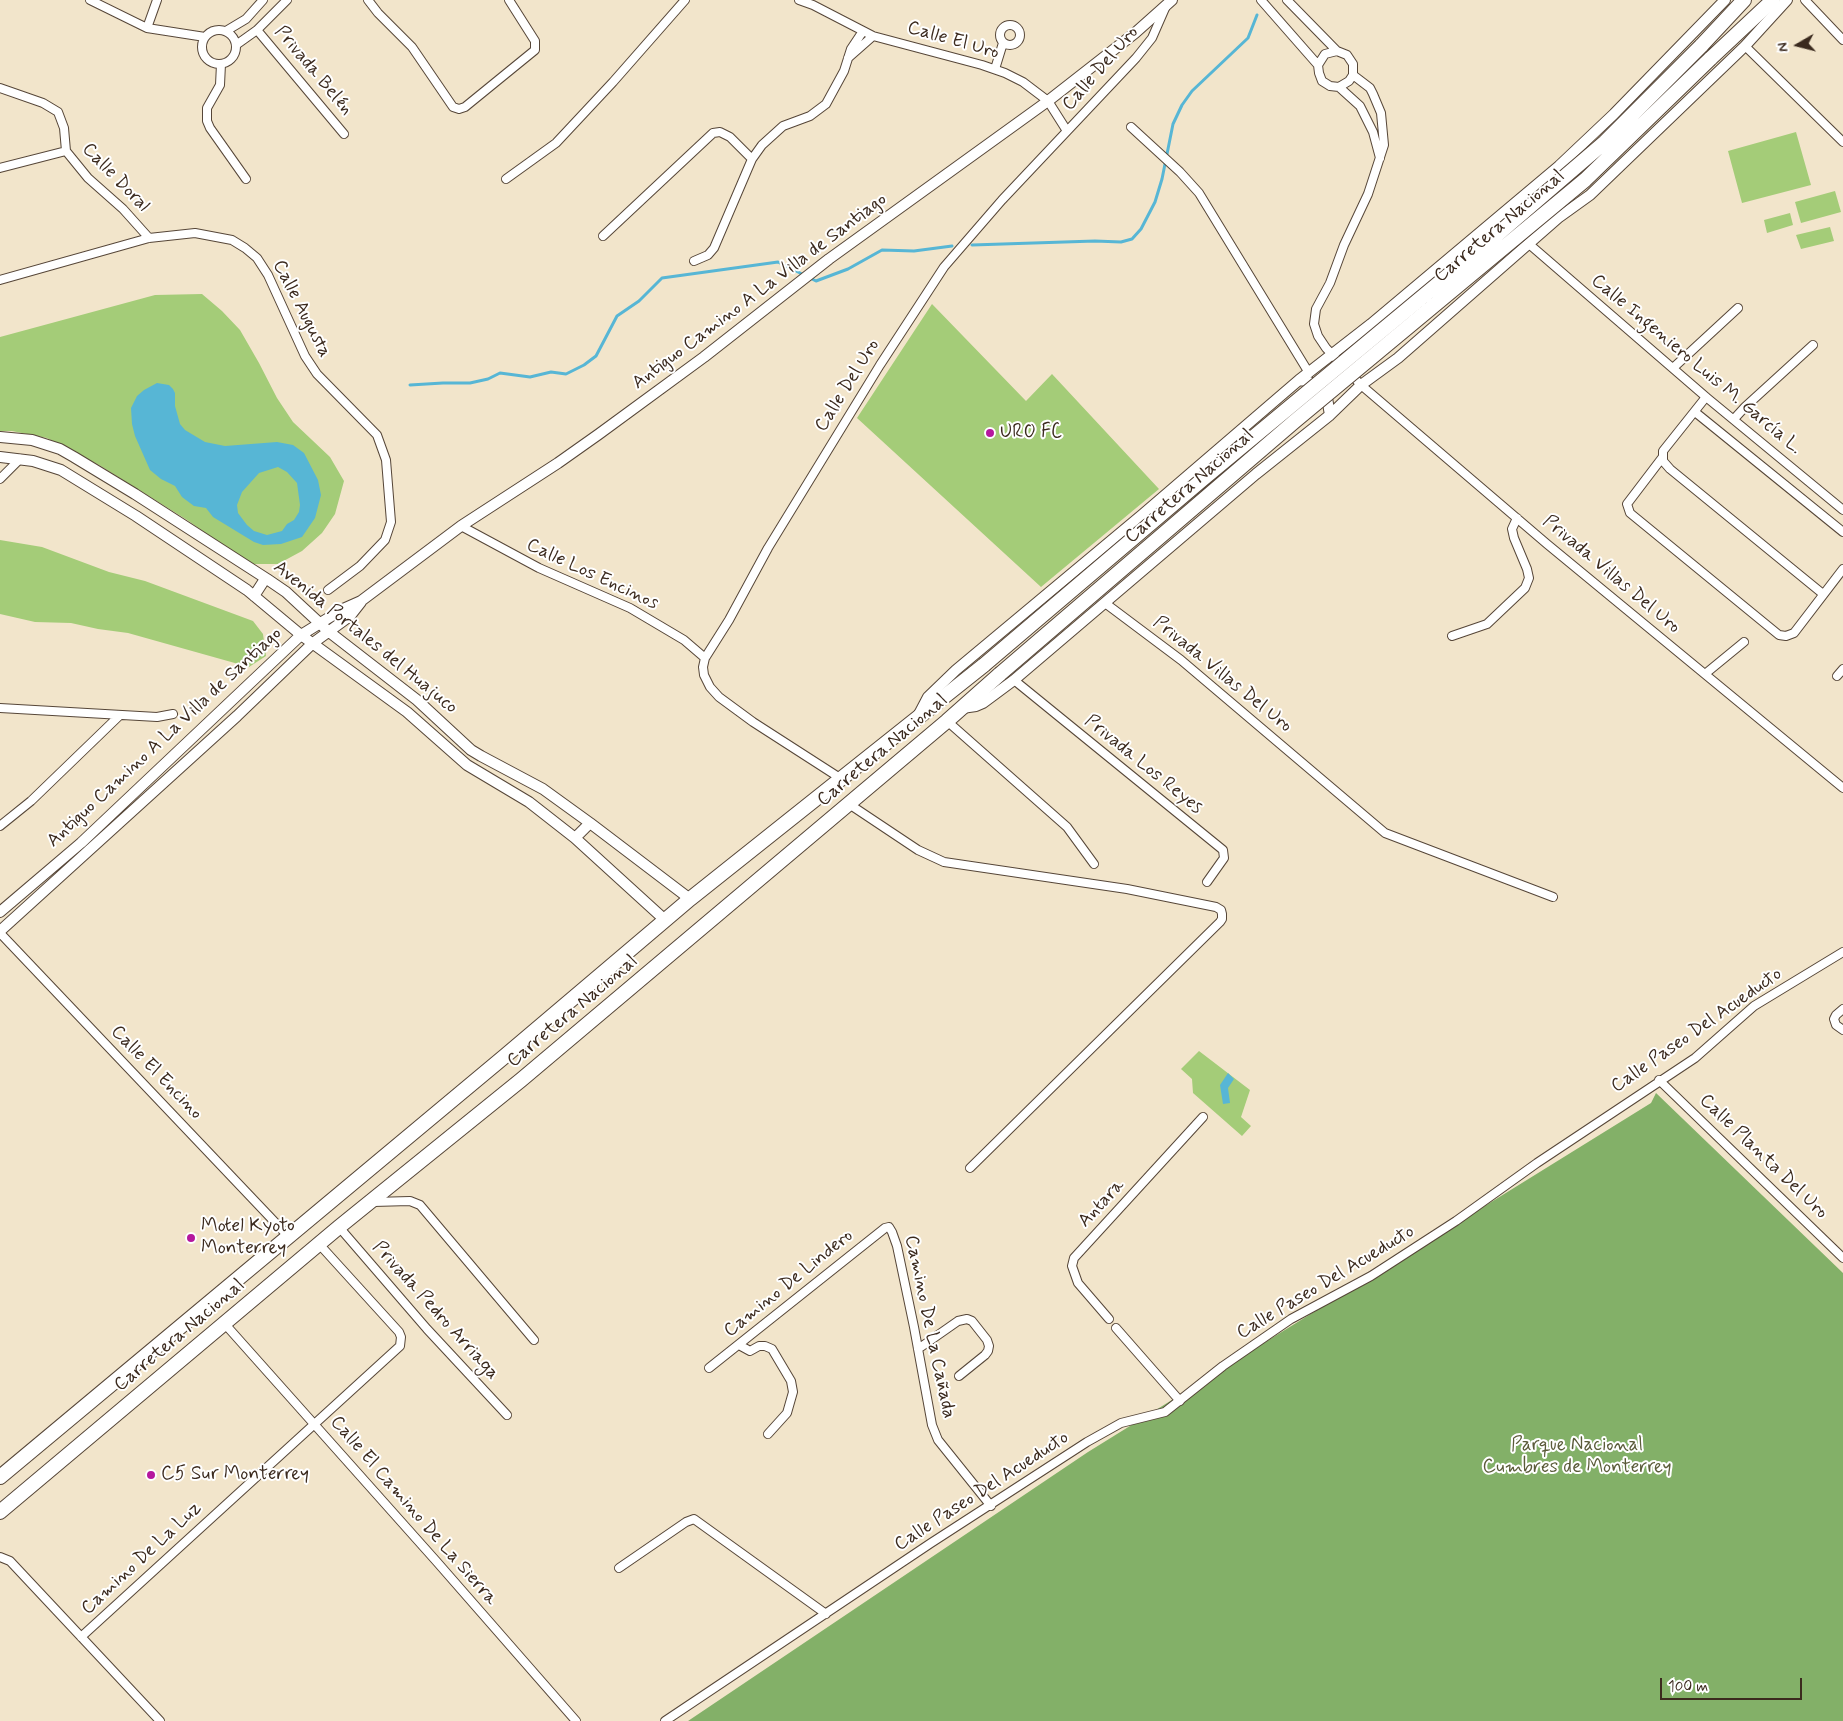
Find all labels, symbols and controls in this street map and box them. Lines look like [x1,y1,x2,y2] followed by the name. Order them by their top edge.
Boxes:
[904,17,1002,65] street label: Calle El Uro
[1773,20,1823,70] north arrow
[269,22,357,120] street label: Privada Belén
[1058,22,1144,116] street label: Calle Del Uro
[1774,41,1793,53] text: N
[76,139,154,217] street label: Calle Doral
[1430,166,1570,288] street label: Carretera Nacional
[628,189,892,395] street label: Antiguo Camino A La Villa de Santiago
[267,256,335,362] street label: Calle Augusta
[1586,270,1806,460] street label: Calle Ingeniero Luis M. García L.
[811,336,885,436] street label: Calle Del Uro
[1000,422,1062,444] place label: URO FC
[1121,425,1259,549] street label: Carretera Nacional
[984,427,996,439] marker: URO FC
[1538,511,1684,639] street label: Privada Villas Del Uro
[522,534,662,616] street label: Calle Los Encinos
[268,557,462,719] street label: Avenida Portales del Huajuco
[1148,612,1296,738] street label: Privada Villas Del Uro
[43,623,287,853] street label: Antiguo Camino A La Villa de Santiago
[813,690,953,812] street label: Carretera Nacional
[1079,710,1207,820] street label: Privada Los Reyes
[503,951,643,1073] street label: Carretera Nacional
[1607,963,1787,1099] street label: Calle Paseo Del Acueducto
[105,1021,207,1125] street label: Calle El Encino
[1694,1090,1832,1224] street label: Calle Planta Del Uro
[1074,1175,1130,1233] street label: Antara
[201,1216,295,1260] place label: Motel Kyoto Monterrey
[1233,1221,1419,1345] street label: Calle Paseo Del Acueducto
[720,1225,858,1343] street label: Camino De Lindero
[185,1232,197,1244] marker: Motel Kyoto Monterrey
[898,1233,960,1421] street label: Camino De La Cañada
[367,1237,503,1385] street label: Privada Pedro Arriaga
[110,1275,250,1397] street label: Carretera Nacional
[324,1412,502,1610] street label: Calle El Camino De La Sierra
[891,1427,1073,1557] street label: Calle Paseo Del Acueducto
[1482,1435,1672,1479] park label: Parque Nacional Cumbres de Monterrey
[161,1464,309,1486] place label: C5 Sur Monterrey
[145,1469,157,1481] marker: C5 Sur Monterrey
[77,1498,207,1620] street label: Camino De La Luz
[1663,1668,1806,1700] scale bar
[1668,1677,1708,1697] text: 100 m

